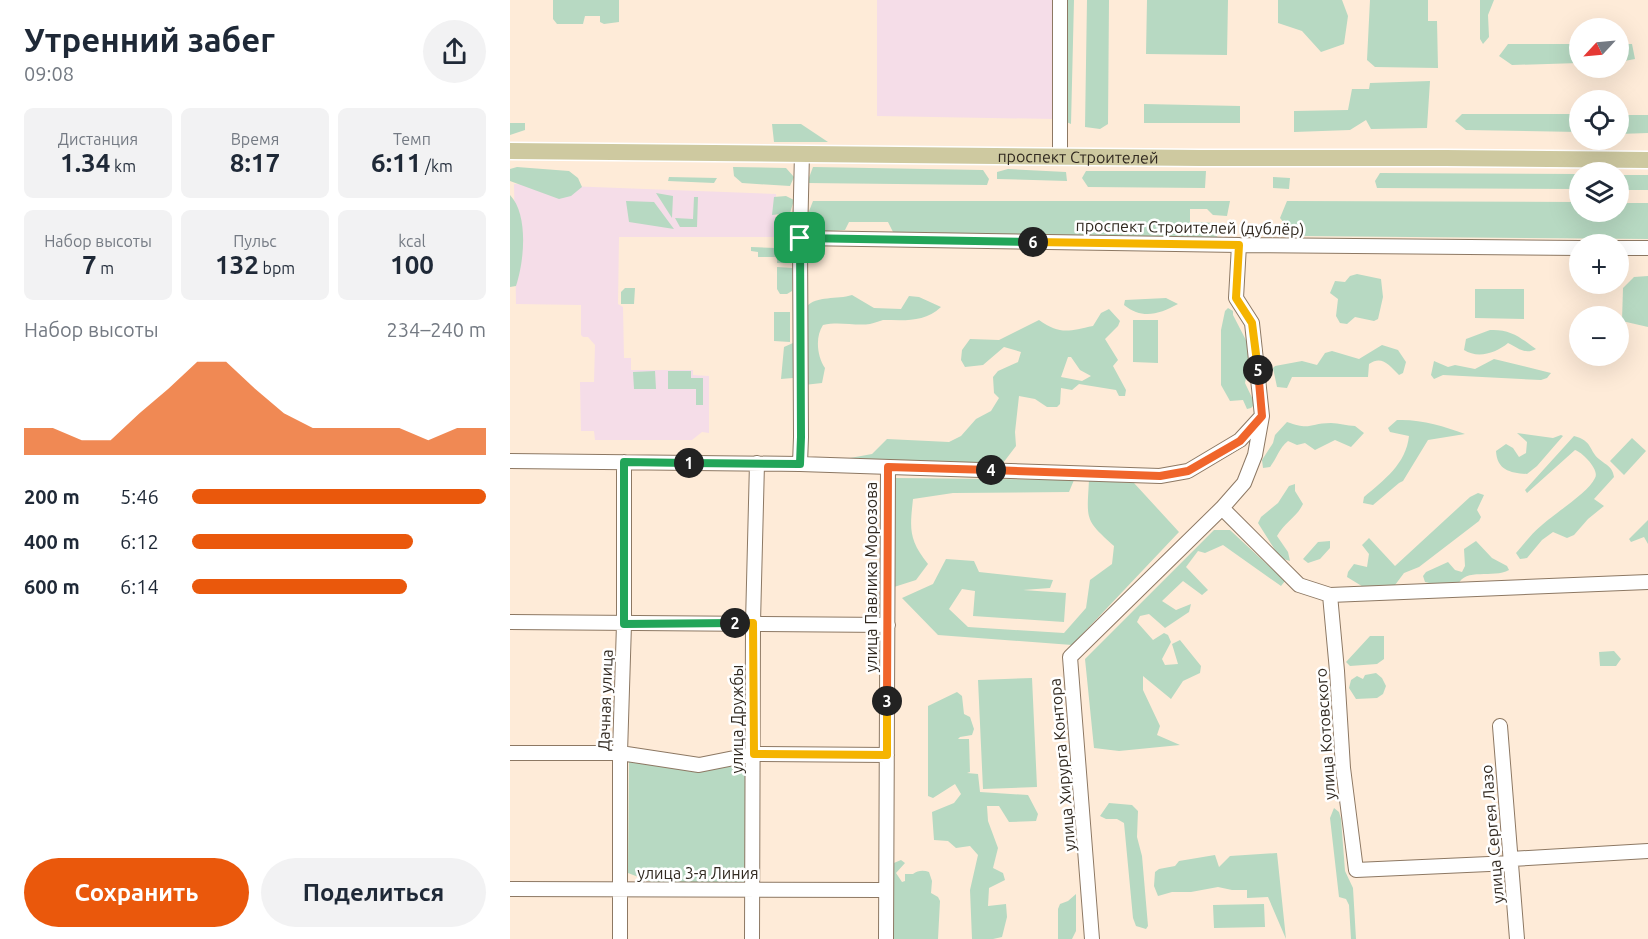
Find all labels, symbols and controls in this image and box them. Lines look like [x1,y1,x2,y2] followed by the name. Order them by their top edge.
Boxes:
[1569,18,1629,78] north arrow
[1569,18,1629,366] map controls
[423,20,486,83] button: share
[24,21,275,58] text: Утренний забег
[24,62,74,85] text: 09:08
[1569,90,1629,150] button: locate
[58,130,138,148] text: Дистанция
[231,130,279,148] text: Время
[393,130,431,148] text: Темп
[997,147,1159,167] street label: проспект Строителей
[60,148,110,177] text: 1.34
[230,148,280,177] text: 8:17
[371,148,421,177] text: 6:11
[110,157,136,175] text: km
[421,157,453,175] text: /km
[1569,162,1629,222] button: layers
[774,212,825,263] pin
[1075,216,1304,239] street label: проспект Строителей (дублёр)
[783,221,816,254] icon: arrive
[1018,227,1048,257] pin: 6
[44,232,152,250] text: Набор высоты
[233,232,277,250] text: Пульс
[398,232,426,250] text: kcal
[1028,233,1038,251] text: 6
[1569,234,1629,294] button: +
[82,250,97,279] text: 7
[215,250,259,279] text: 132
[390,250,434,279] text: 100
[97,259,114,277] text: m
[259,259,295,277] text: bpm
[1569,306,1629,366] button: −
[24,318,159,341] text: Набор высоты
[387,318,486,341] text: 234–240 m
[1243,355,1273,385] pin: 5
[1253,361,1263,379] text: 5
[674,448,704,478] pin: 1
[684,454,694,472] text: 1
[976,455,1006,485] pin: 4
[986,461,996,479] text: 4
[862,482,880,672] street label: улица Павлика Морозова
[24,485,80,508] text: 200 m
[120,485,159,508] text: 5:46
[24,530,80,553] text: 400 m
[120,530,159,553] text: 6:12
[24,575,80,598] text: 600 m
[120,575,159,598] text: 6:14
[720,608,750,638] pin: 2
[730,614,740,632] text: 2
[594,649,616,751] street label: Дачная улица
[728,665,746,773] street label: улица Дружбы
[1311,667,1339,801] street label: улица Котовского
[1045,678,1079,852] street label: улица Хирурга Контора
[872,686,902,716] pin: 3
[882,692,892,710] text: 3
[1477,764,1507,904] street label: улица Сергея Лазо
[24,858,249,927] button: Сохранить
[261,858,486,927] button: Поделиться
[637,864,759,882] street label: улица 3-я Линия

